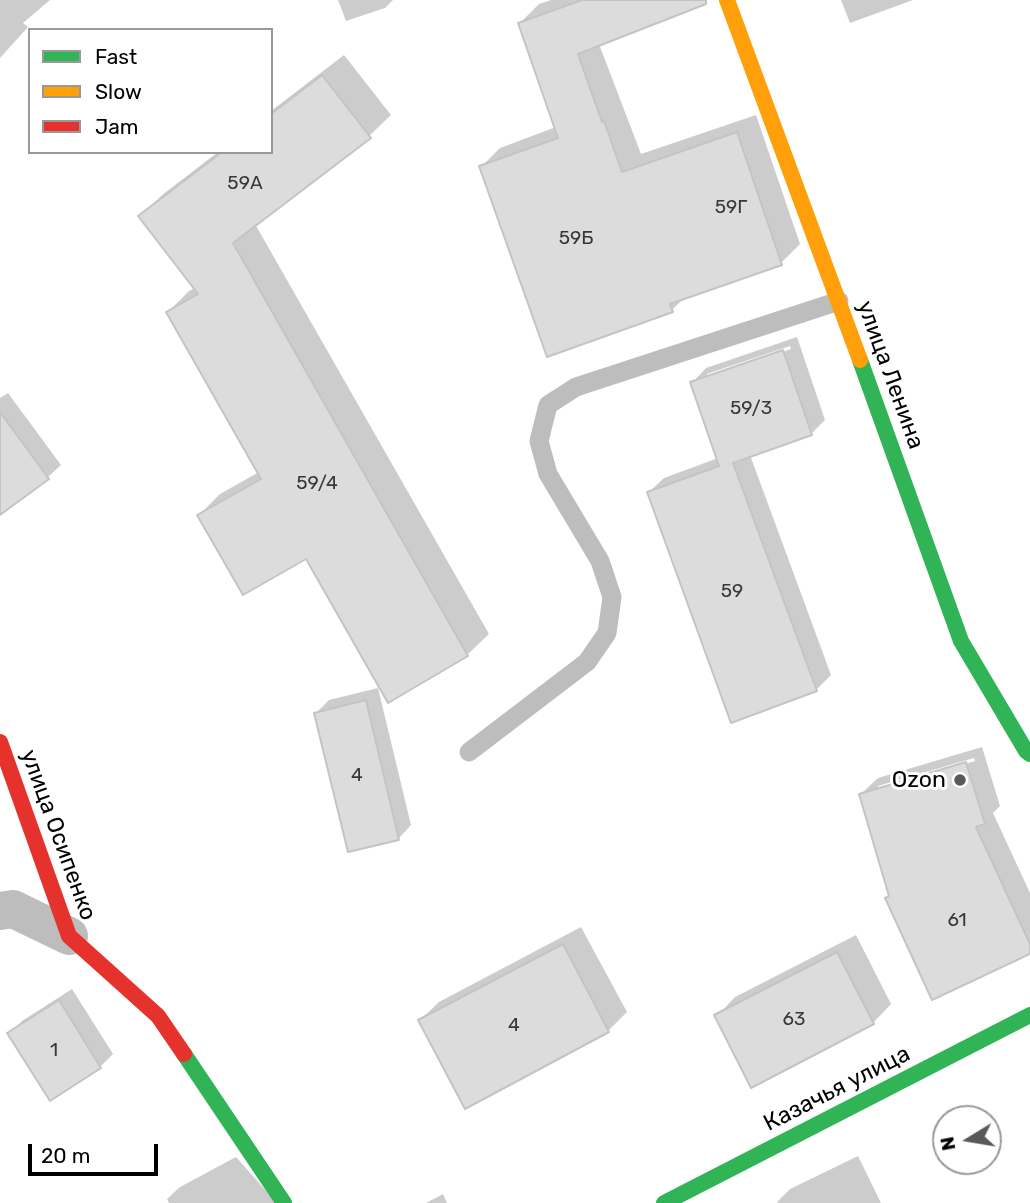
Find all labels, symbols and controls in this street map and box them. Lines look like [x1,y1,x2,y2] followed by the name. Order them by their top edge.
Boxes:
[28,28,273,154] legend
[95,44,137,69] text: Fast
[95,79,142,104] text: Slow
[95,114,139,139] text: Jam
[227,173,263,195] house number: 59А
[715,197,747,219] house number: 59Г
[559,228,593,250] house number: 59Б
[850,297,930,453] street label: улица Ленина
[730,398,772,420] house number: 59/3
[296,473,338,495] house number: 59/4
[721,581,743,603] house number: 59
[14,746,102,924] street label: улица Осипенко
[351,765,363,787] house number: 4
[892,766,946,794] place label: Ozon
[952,772,968,788] marker: Ozon
[947,910,967,932] house number: 61
[783,1009,805,1031] house number: 63
[508,1015,520,1037] house number: 4
[50,1040,58,1062] house number: 1
[759,1040,915,1138] street label: Казачья улица
[932,1105,1002,1175] north arrow
[32,1130,161,1174] scale bar
[935,1135,960,1153] text: N
[41,1143,90,1168] text: 20 m

